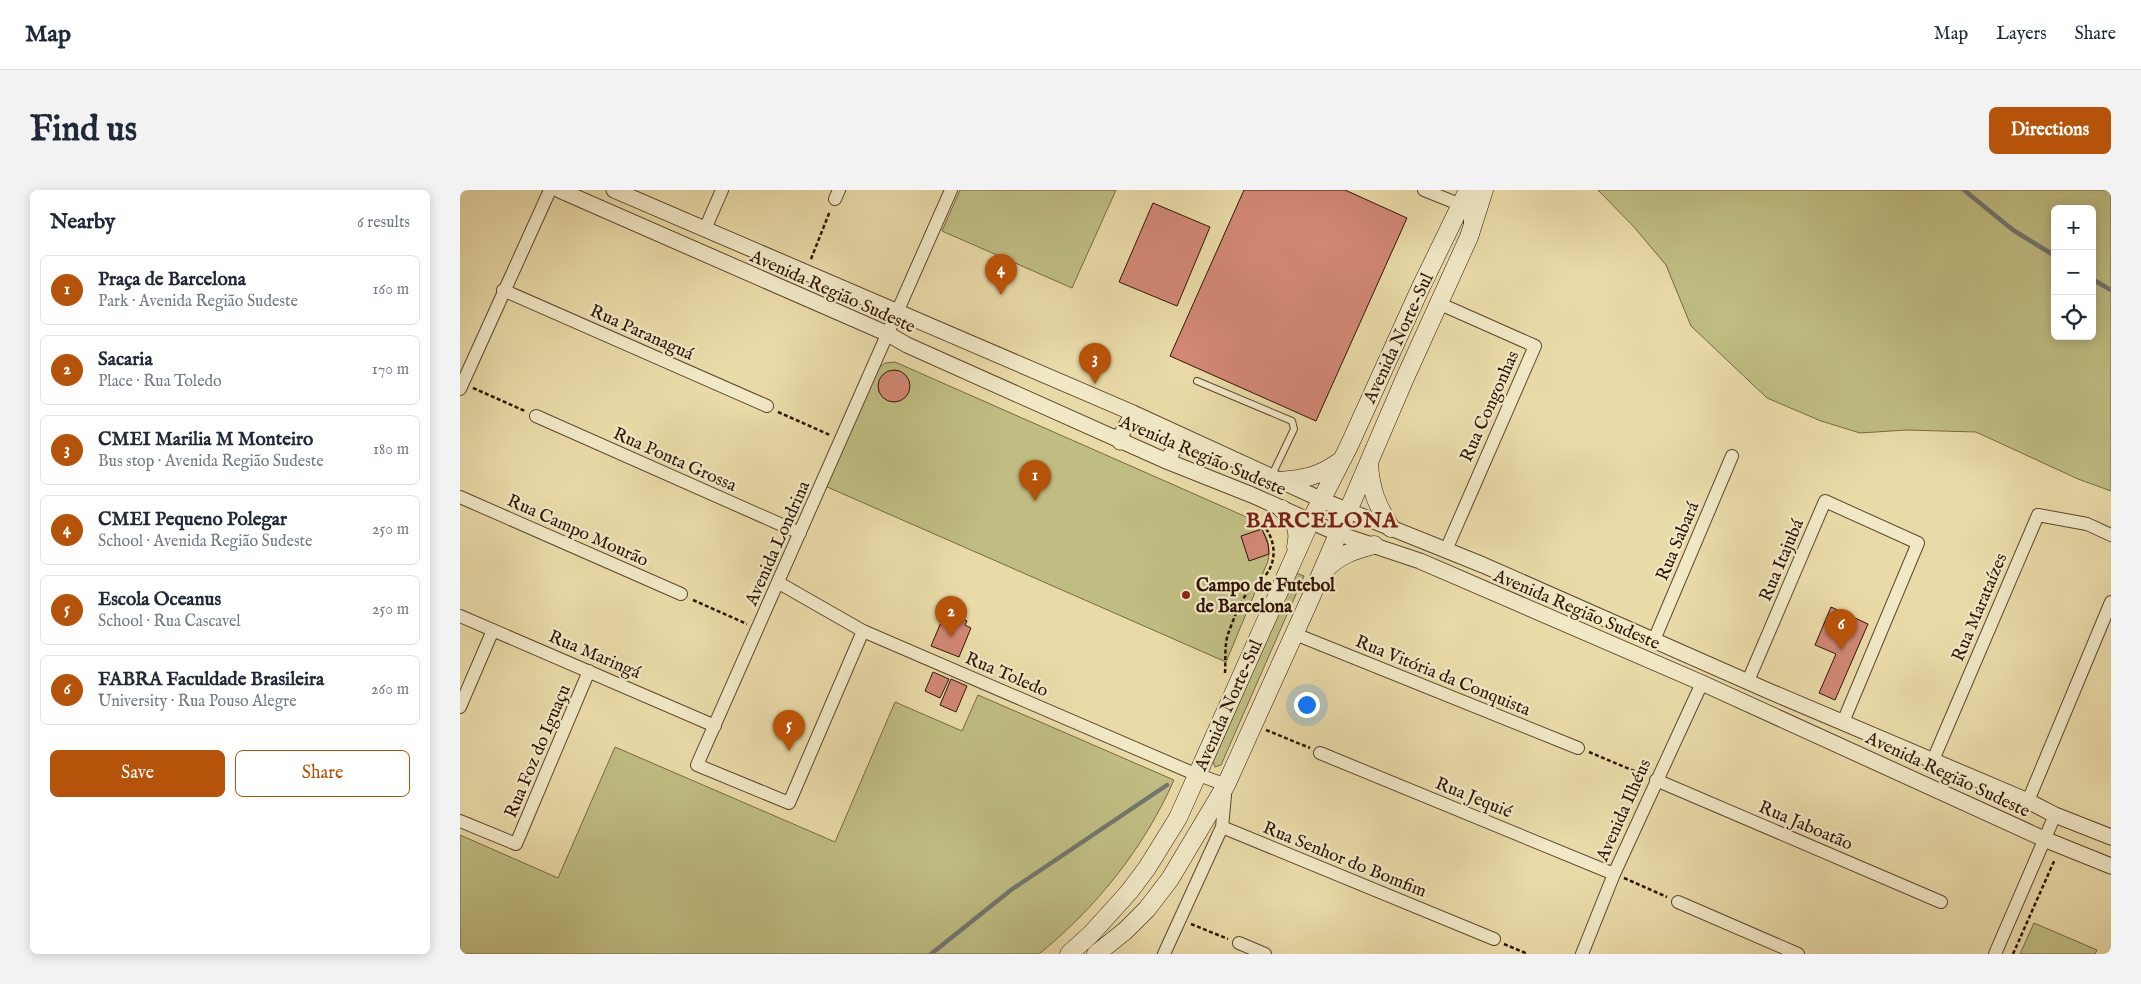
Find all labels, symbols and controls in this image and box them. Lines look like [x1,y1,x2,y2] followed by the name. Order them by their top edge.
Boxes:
[25,19,71,50] text: Map
[1934,23,1968,46] text: Map
[1996,23,2047,46] text: Layers
[2075,23,2116,46] text: Share
[1989,107,2111,154] button: Directions
[30,108,137,153] text: Find us
[2051,205,2096,340] map controls
[2051,205,2096,250] button: +
[50,209,115,236] text: Nearby
[357,213,410,233] text: 6 results
[745,245,919,339] street label: Avenida Região Sudeste
[2051,250,2096,295] button: −
[985,254,1017,295] pin: 4
[98,268,246,292] text: Praça de Barcelona
[1359,270,1440,408] street label: Avenida Norte-Sul
[64,280,70,300] text: 1
[373,280,409,300] text: 160 m
[98,292,298,312] text: Park · Avenida Região Sudeste
[2051,295,2096,340] button: locate
[586,300,697,367] street label: Rua Paranaguá
[1079,343,1111,384] pin: 3
[1456,347,1525,466] street label: Rua Congonhas
[98,348,153,372] text: Sacaria
[63,360,71,380] text: 2
[372,360,409,380] text: 170 m
[98,372,222,392] text: Place · Rua Toledo
[1115,411,1289,502] street label: Avenida Região Sudeste
[609,423,740,498] street label: Rua Ponta Grossa
[98,428,313,452] text: CMEI Marilia M Monteiro
[64,440,70,460] text: 3
[373,440,409,460] text: 180 m
[98,452,324,472] text: Bus stop · Avenida Região Sudeste
[1019,460,1051,501] pin: 1
[740,477,816,610] street label: Avenida Londrina
[503,490,652,573] street label: Rua Campo Mourão
[1651,498,1705,584] street label: Rua Sabará
[1246,507,1398,535] district label: BARCELONA
[98,508,287,532] text: CMEI Pequeno Polegar
[1755,516,1810,605] street label: Rua Itajubá
[63,520,71,540] text: 4
[372,520,409,540] text: 250 m
[98,532,312,552] text: School · Avenida Região Sudeste
[1947,550,2014,665] street label: Rua Marataízes
[1489,565,1663,656] street label: Avenida Região Sudeste
[1196,575,1336,619] place label: Campo de Futebol de Barcelona
[98,588,221,612] text: Escola Oceanus
[1180,589,1192,601] marker: Campo de Futebol de Barcelona
[935,596,967,637] pin: 2
[64,600,70,620] text: 5
[372,600,409,620] text: 250 m
[1825,609,1857,650] pin: 6
[98,612,241,632] text: School · Rua Cascavel
[545,626,644,685] street label: Rua Maringá
[1352,631,1534,722] street label: Rua Vitória da Conquista
[1190,636,1269,776] street label: Avenida Norte-Sul
[961,648,1052,703] street label: Rua Toledo
[98,668,324,692] text: FABRA Faculdade Brasileira
[64,680,70,700] text: 6
[371,680,409,700] text: 260 m
[500,681,577,822] street label: Rua Foz do Iguaçu
[98,692,297,712] text: University · Rua Pouso Alegre
[1294,692,1320,718] your location
[773,710,805,751] pin: 5
[1861,727,2033,824] street label: Avenida Região Sudeste
[50,750,225,797] button: Save
[235,750,410,797] button: Share
[1591,756,1657,866] street label: Avenida Ilhéus
[1432,773,1515,824] street label: Rua Jequié
[1755,796,1856,857] street label: Rua Jaboatão
[1259,817,1430,904] street label: Rua Senhor do Bomfim

